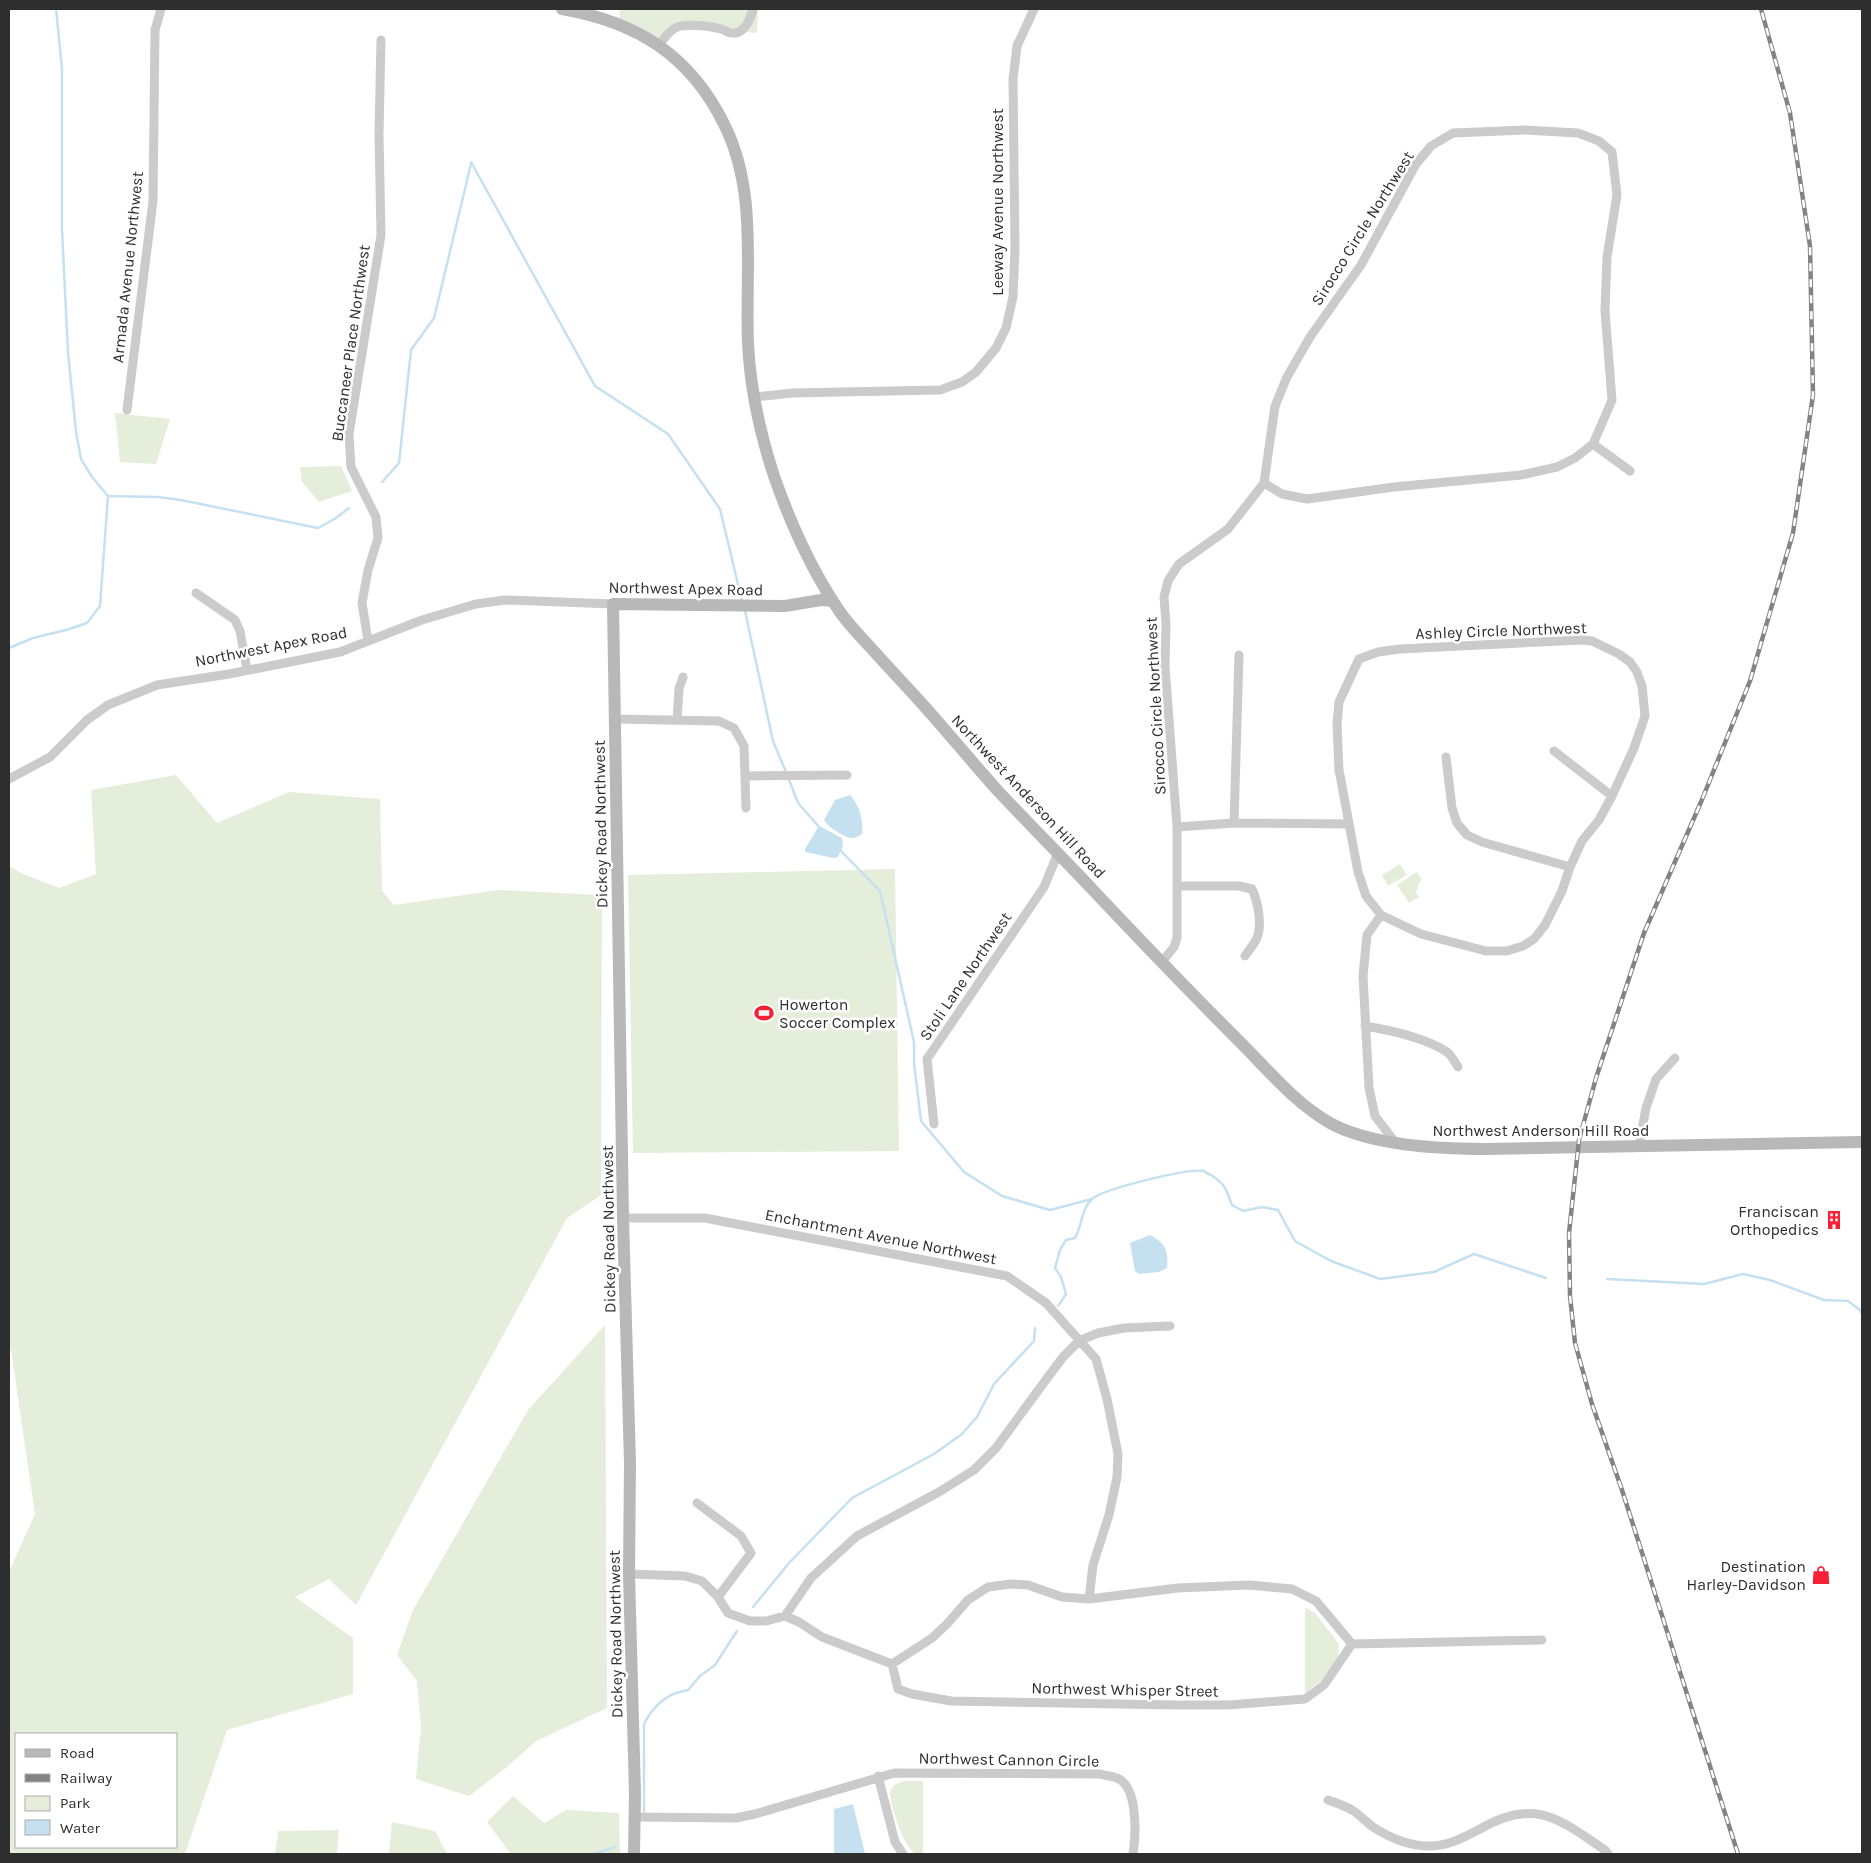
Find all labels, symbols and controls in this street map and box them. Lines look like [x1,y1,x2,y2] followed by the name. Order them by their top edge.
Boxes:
[988,108,1007,296] street label: Leeway Avenue Northwest
[1307,148,1418,309] street label: Sirocco Circle Northwest
[108,170,147,364] street label: Armada Avenue Northwest
[327,244,374,443] street label: Buccaneer Place Northwest
[608,578,764,599] street label: Northwest Apex Road
[1141,616,1170,796] street label: Sirocco Circle Northwest
[1415,618,1587,643] street label: Ashley Circle Northwest
[193,622,349,671] street label: Northwest Apex Road
[948,710,1110,882] street label: Northwest Anderson Hill Road
[590,740,611,908] street label: Dickey Road Northwest
[915,908,1015,1044] street label: Stoli Lane Northwest
[779,995,895,1032] place label: Howerton Soccer Complex
[753,1002,775,1024] sports icon: Howerton Soccer Complex
[1432,1121,1650,1140] street label: Northwest Anderson Hill Road
[598,1145,619,1313] street label: Dickey Road Northwest
[1730,1202,1819,1239] place label: Franciscan Orthopedics
[763,1205,998,1268] street label: Enchantment Avenue Northwest
[1823,1209,1845,1231] building icon: Franciscan Orthopedics
[605,1550,626,1718] street label: Dickey Road Northwest
[1687,1557,1806,1594] place label: Destination Harley-Davidson
[1810,1564,1832,1586] shop icon: Destination Harley-Davidson
[1031,1678,1219,1701] street label: Northwest Whisper Street
[15,1733,178,1848] legend
[60,1744,95,1762] text: Road
[919,1748,1099,1771] street label: Northwest Cannon Circle
[60,1769,112,1787] text: Railway
[60,1794,90,1812] text: Park
[60,1819,101,1837] text: Water

